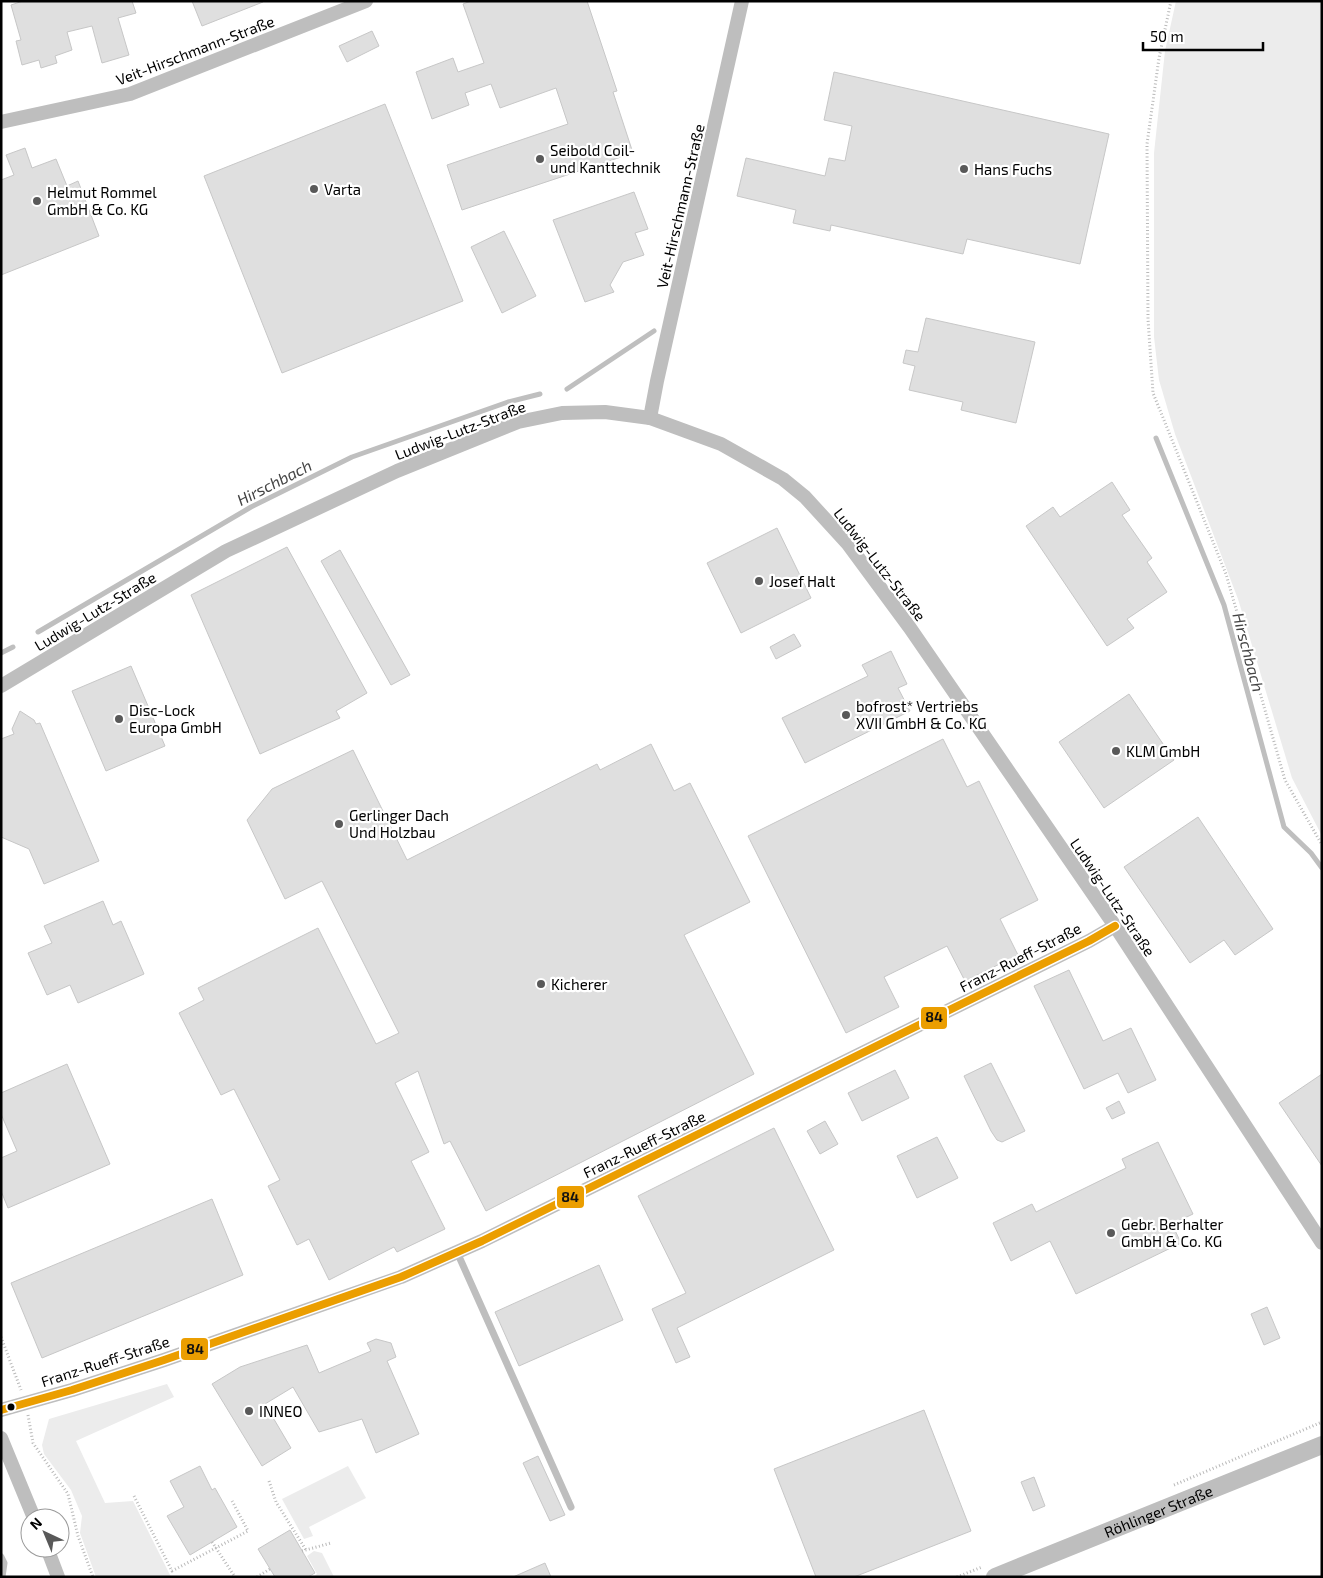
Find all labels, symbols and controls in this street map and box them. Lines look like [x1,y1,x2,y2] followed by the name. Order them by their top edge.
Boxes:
[113,11,277,89] street label: Veit-Hirschmann-Straße
[1143,20,1263,52] scale bar
[1150,27,1184,45] text: 50 m
[652,122,708,290] street label: Veit-Hirschmann-Straße
[550,141,661,176] place label: Seibold Coil- und Kanttechnik
[534,153,546,165] marker: Seibold Coil- und Kanttechnik
[974,160,1052,178] place label: Hans Fuchs
[958,163,970,175] marker: Hans Fuchs
[324,180,361,198] place label: Varta
[47,183,157,218] place label: Helmut Rommel GmbH & Co. KG
[308,183,320,195] marker: Varta
[31,195,43,207] marker: Helmut Rommel GmbH & Co. KG
[392,397,528,463] street label: Ludwig-Lutz-Straße
[233,455,315,509] water label: Hirschbach
[830,504,930,624] street label: Ludwig-Lutz-Straße
[31,568,159,654] street label: Ludwig-Lutz-Straße
[769,572,836,590] place label: Josef Halt
[753,575,765,587] marker: Josef Halt
[1229,610,1269,694] water label: Hirschbach
[856,697,987,732] place label: bofrost* Vertriebs XVII GmbH & Co. KG
[129,701,222,736] place label: Disc-Lock Europa GmbH
[840,709,852,721] marker: bofrost* Vertriebs XVII GmbH & Co. KG
[113,713,125,725] marker: Disc-Lock Europa GmbH
[1126,742,1200,760] place label: KLM GmbH
[1110,745,1122,757] marker: KLM GmbH
[349,806,449,841] place label: Gerlinger Dach Und Holzbau
[333,818,345,830] marker: Gerlinger Dach Und Holzbau
[1067,835,1159,959] street label: Ludwig-Lutz-Straße
[956,919,1084,995] street label: Franz-Rueff-Straße
[551,975,608,993] place label: Kicherer
[535,978,547,990] marker: Kicherer
[920,1006,948,1030] line badge: 84
[925,1008,943,1025] text: 84
[580,1107,708,1181] street label: Franz-Rueff-Straße
[556,1185,585,1209] line badge: 84
[561,1188,579,1205] text: 84
[1121,1215,1223,1250] place label: Gebr. Berhalter GmbH & Co. KG
[1105,1227,1117,1239] marker: Gebr. Berhalter GmbH & Co. KG
[38,1332,172,1390] street label: Franz-Rueff-Straße
[180,1337,209,1361] line badge: 84
[186,1340,204,1357] text: 84
[6,1402,16,1412] unlabelled marker
[259,1402,302,1420] place label: INNEO
[243,1405,255,1417] marker: INNEO
[1101,1481,1215,1541] street label: Röhlinger Straße
[20,1508,70,1558] north arrow
[26,1514,45,1533] text: N

